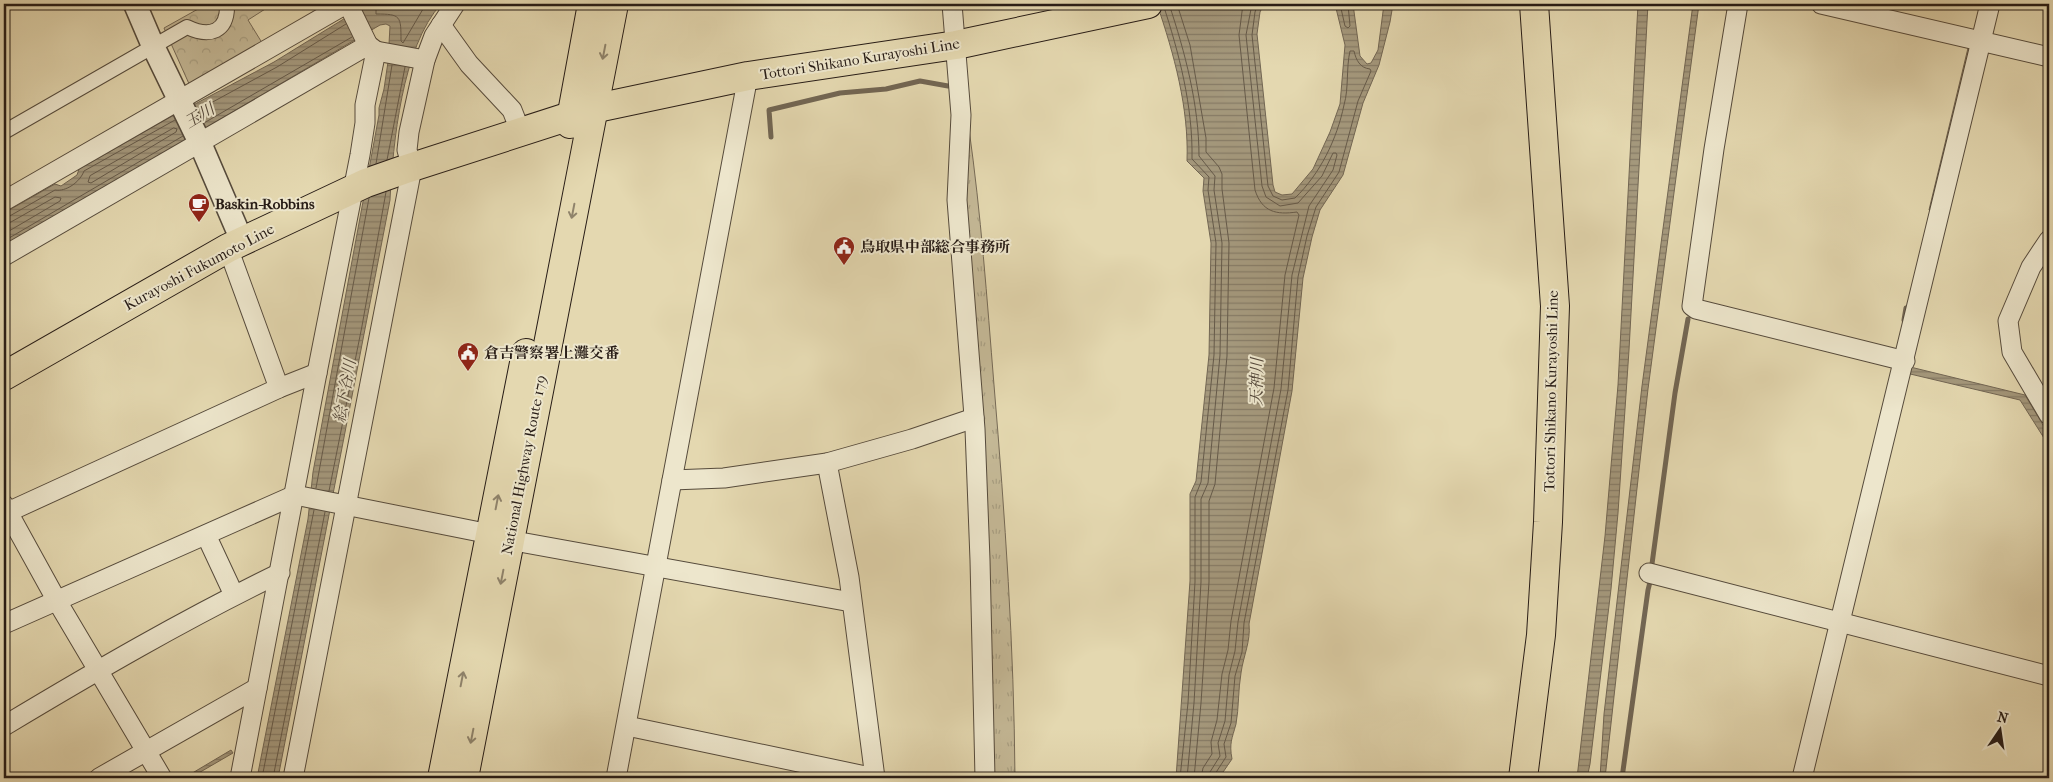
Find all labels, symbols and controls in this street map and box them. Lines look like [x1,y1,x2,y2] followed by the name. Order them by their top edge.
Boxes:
[759,34,962,84] street label: Tottori Shikano Kurayoshi Line
[599,43,608,59] one-way arrow
[181,98,220,132] water label: 玉川
[187,192,211,223] cafe icon: Baskin-Robbins
[215,195,315,213] place label: Baskin-Robbins
[567,203,577,219] one-way arrow
[121,219,278,314] street label: Kurayoshi Fukumoto Line
[832,235,856,266] public building icon: 鳥取県中部総合事務所
[860,238,1010,256] place label: 鳥取県中部総合事務所
[1540,289,1562,492] street label: Tottori Shikano Kurayoshi Line
[456,341,480,372] public building icon: 倉吉警察署上灘交番
[484,344,620,362] place label: 倉吉警察署上灘交番
[330,356,360,424] water label: 絵下谷川
[1247,356,1266,406] water label: 天神川
[498,374,550,556] street label: National Highway Route 179
[492,495,502,511] one-way arrow
[497,568,507,584] one-way arrow
[458,671,467,687] one-way arrow
[1976,704,2026,754] north arrow
[1996,708,2010,727] text: N
[466,728,476,744] one-way arrow

